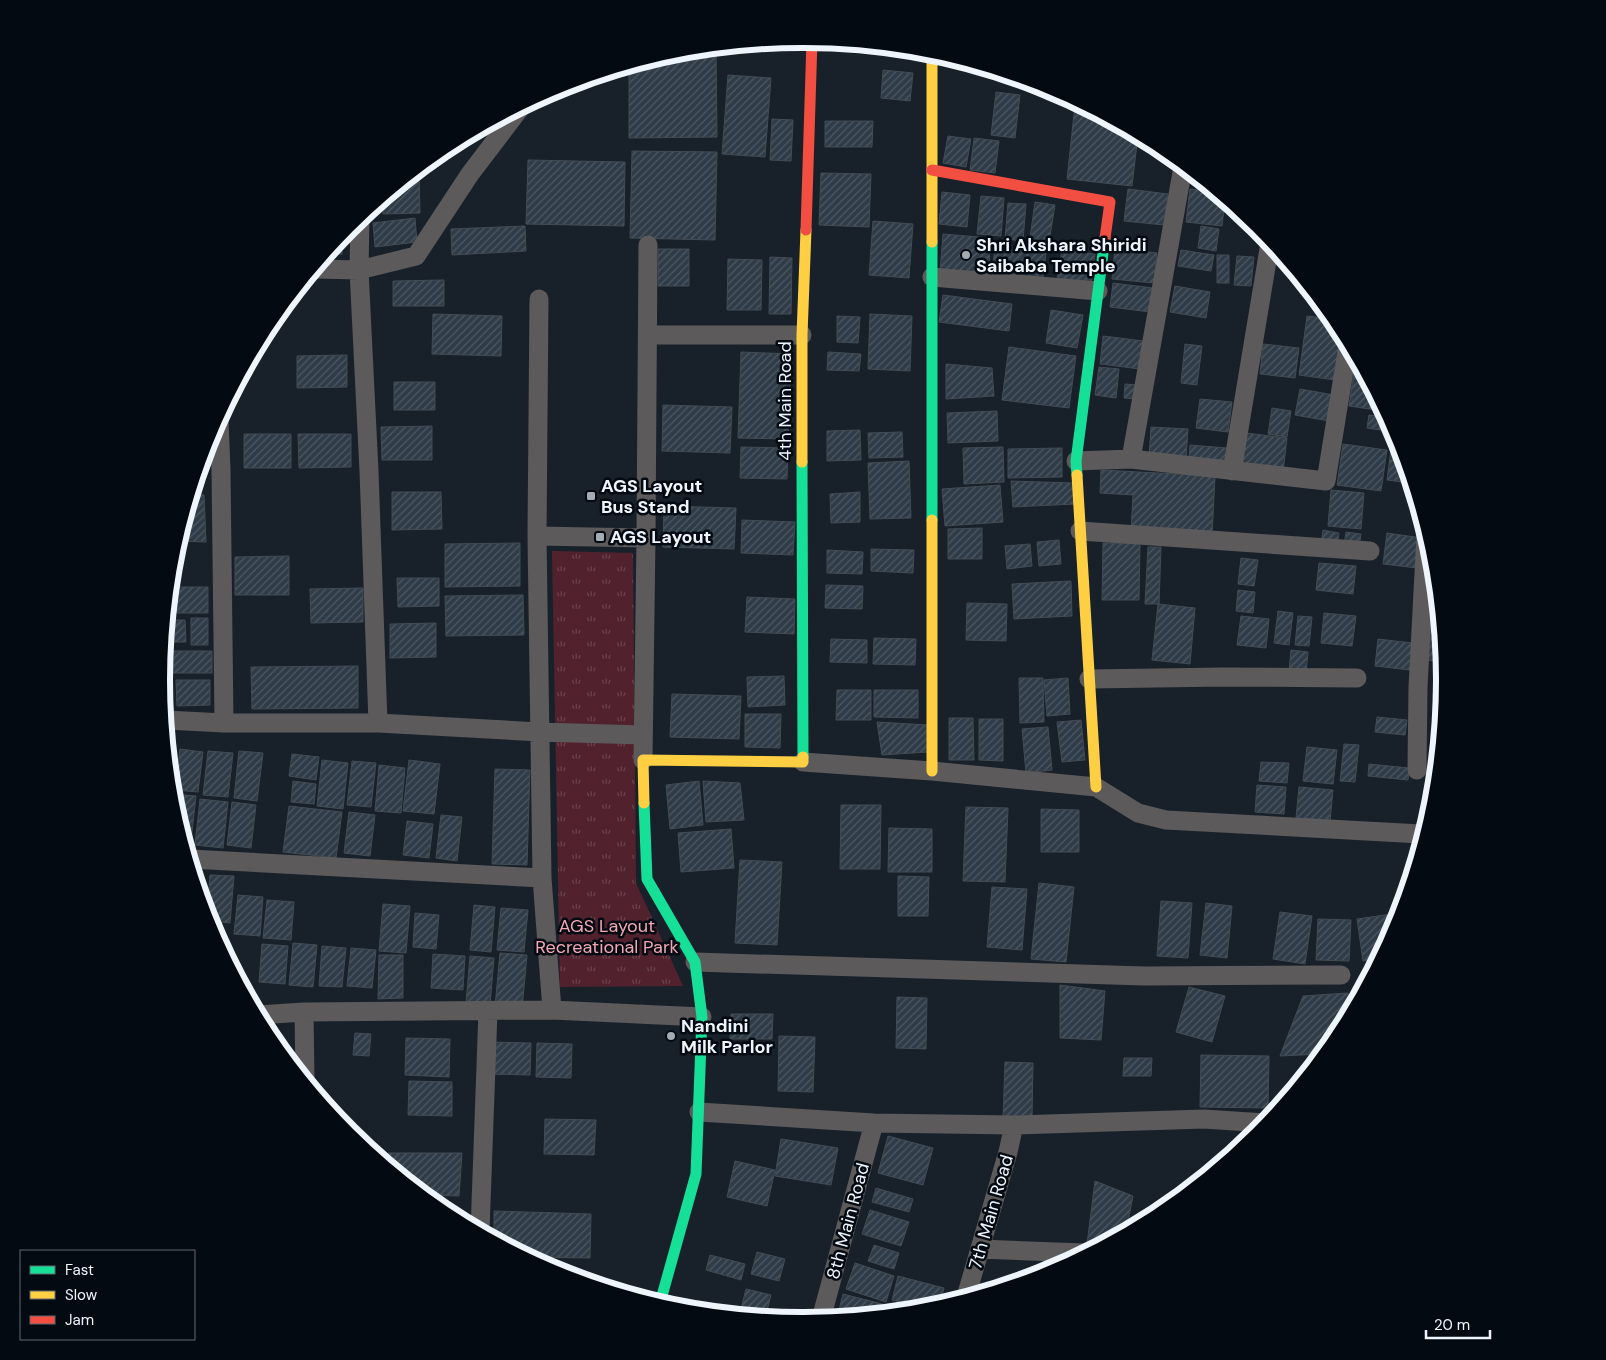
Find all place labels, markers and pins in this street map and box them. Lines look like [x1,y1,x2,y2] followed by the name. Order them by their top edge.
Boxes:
[976,233,1147,278] place label: Shri Akshara Shiridi Saibaba Temple
[960,249,972,261] marker: Shri Akshara Shiridi Saibaba Temple
[601,474,702,519] place label: AGS Layout Bus Stand
[585,490,597,502] marker: AGS Layout Bus Stand
[610,525,711,549] place label: AGS Layout
[594,531,606,543] marker: AGS Layout
[681,1014,773,1059] place label: Nandini Milk Parlor
[665,1030,677,1042] marker: Nandini Milk Parlor

